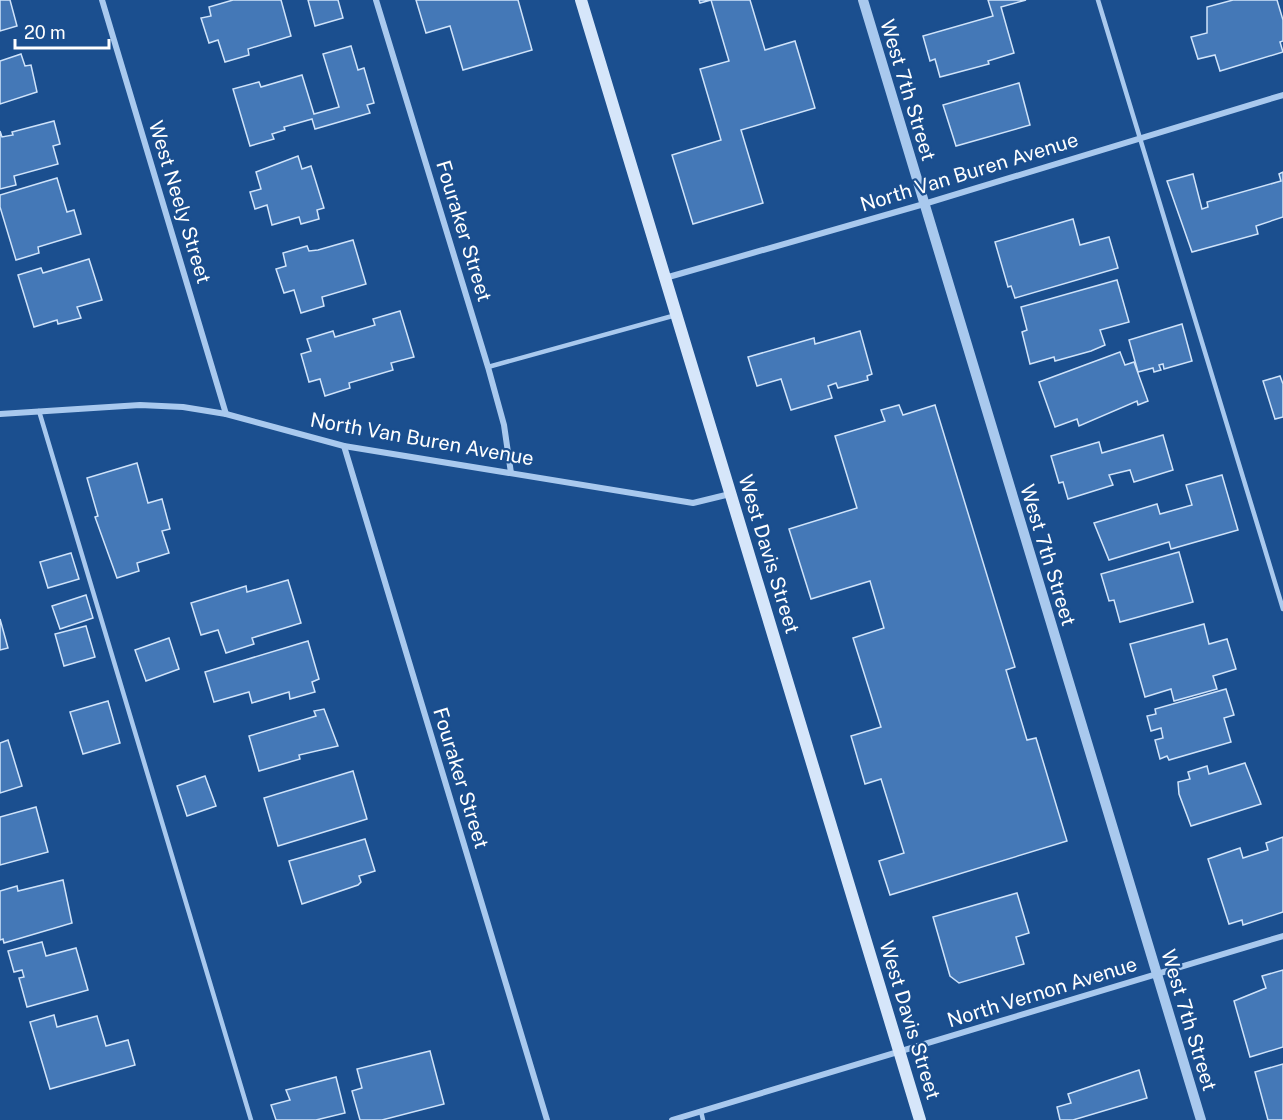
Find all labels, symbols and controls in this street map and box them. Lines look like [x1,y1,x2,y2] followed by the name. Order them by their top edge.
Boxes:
[15,12,110,50] scale bar
[875,16,941,164] street label: West 7th Street
[24,22,66,43] text: 20 m
[144,118,216,286] street label: West Neely Street
[857,127,1081,217] street label: North Van Buren Avenue
[431,158,497,304] street label: Fouraker Street
[308,407,536,471] street label: North Van Buren Avenue
[733,472,805,636] street label: West Davis Street
[1015,481,1081,629] street label: West 7th Street
[428,705,494,851] street label: Fouraker Street
[874,938,946,1102] street label: West Davis Street
[1156,946,1222,1094] street label: West 7th Street
[944,952,1140,1032] street label: North Vernon Avenue

